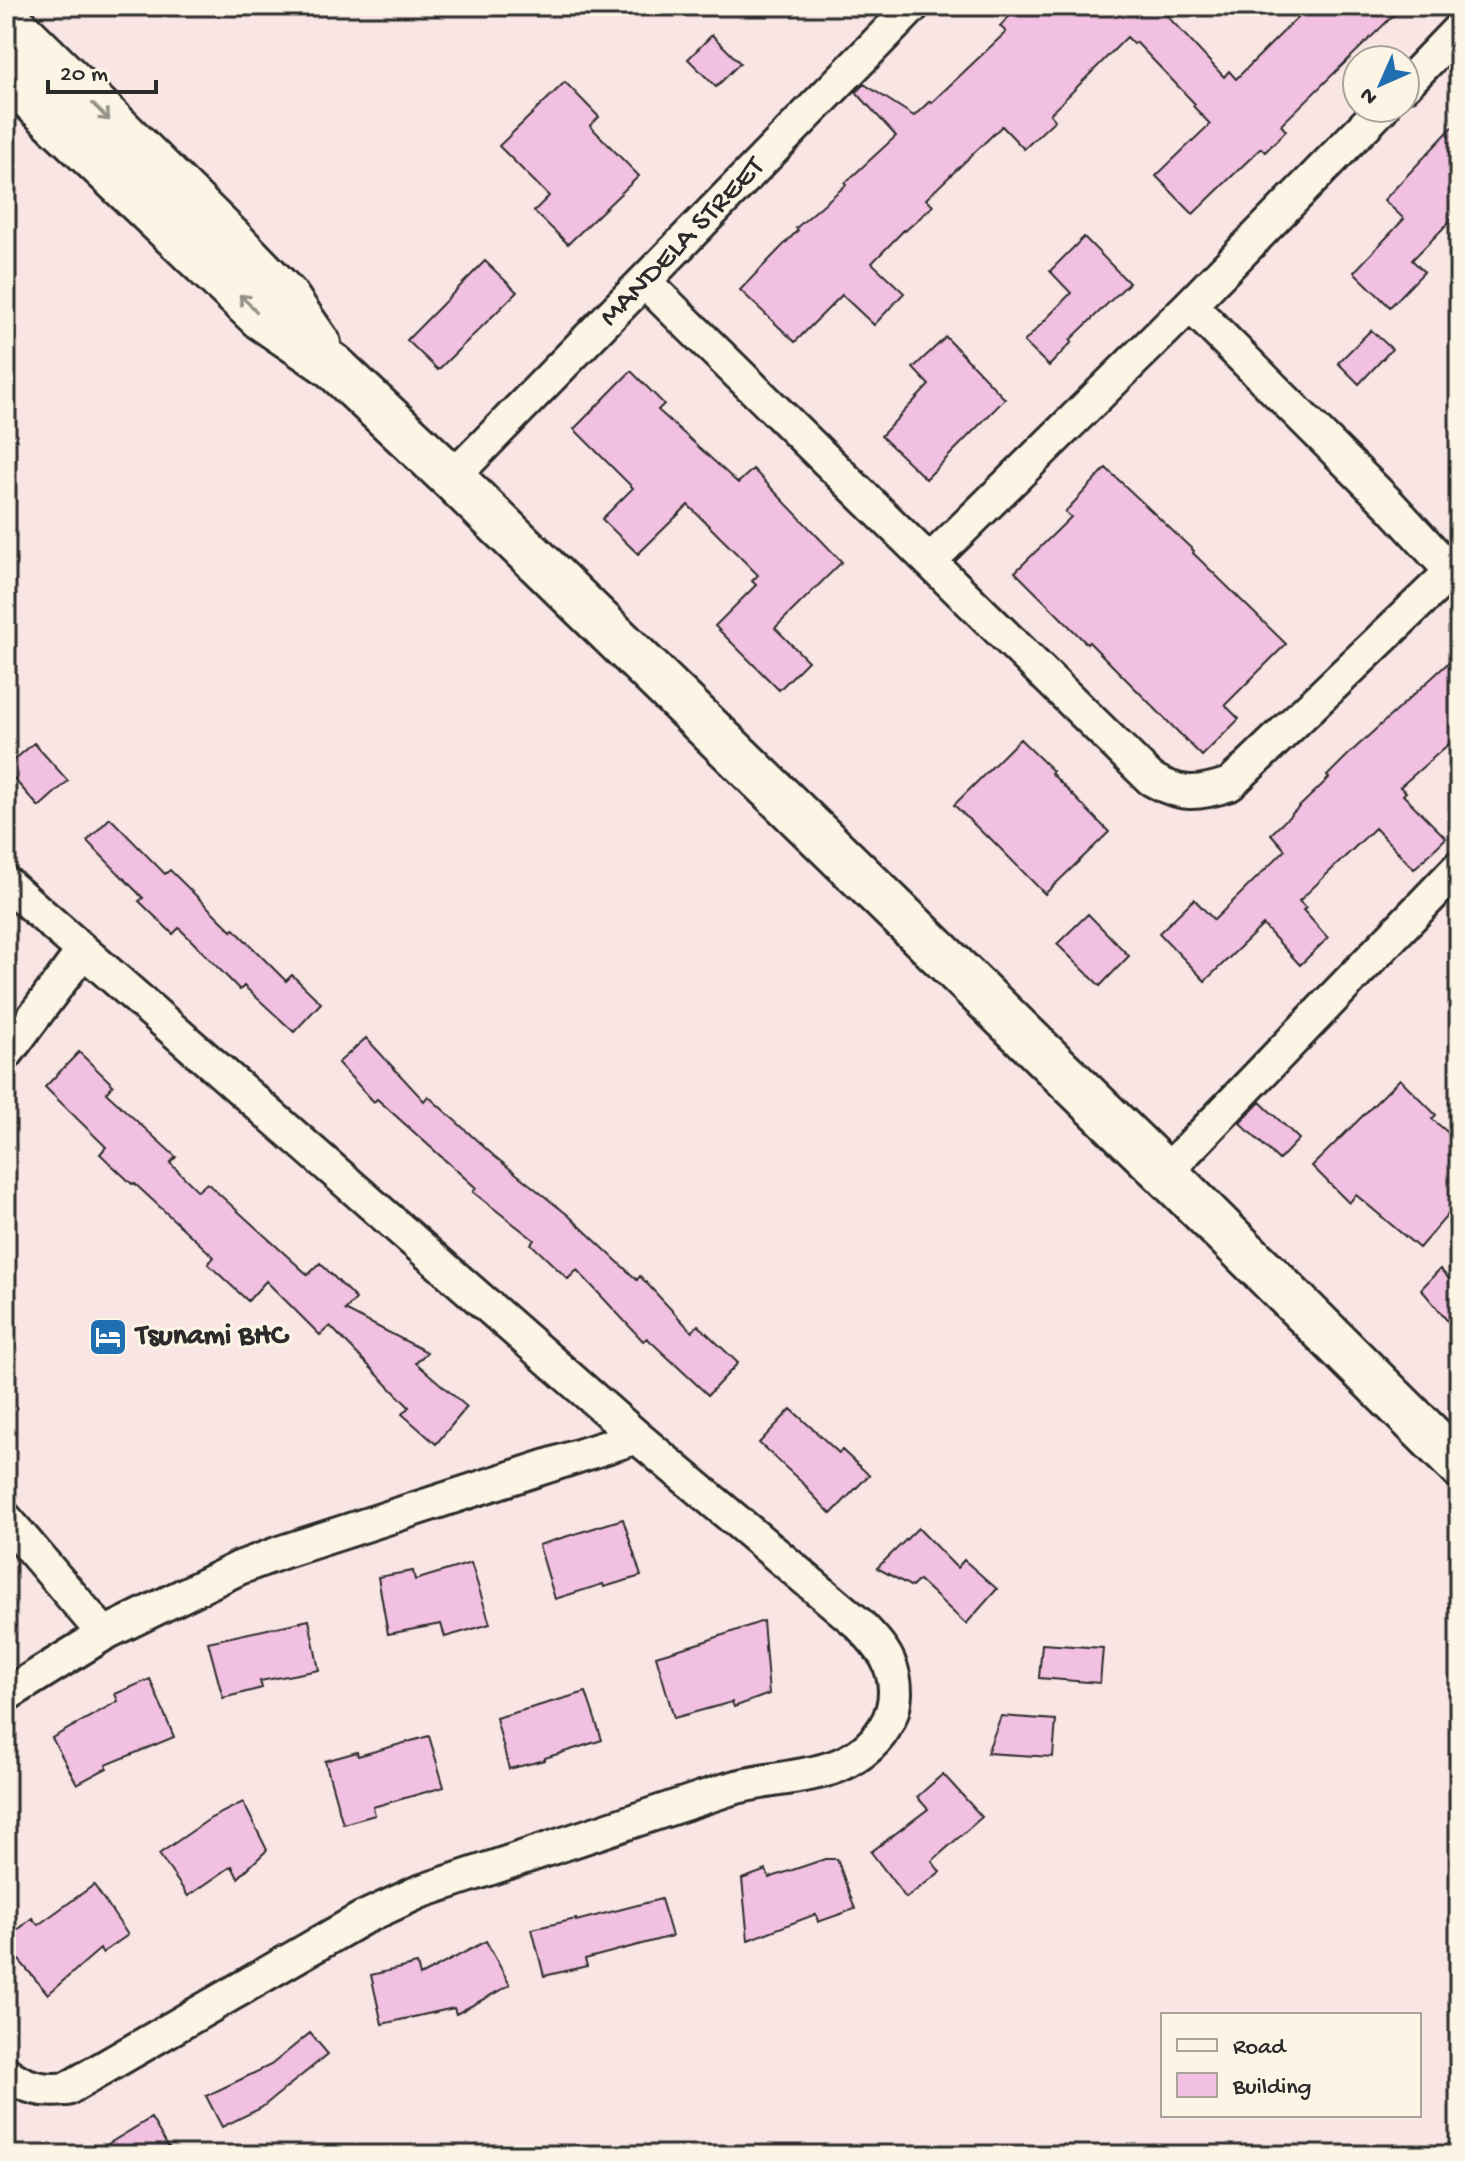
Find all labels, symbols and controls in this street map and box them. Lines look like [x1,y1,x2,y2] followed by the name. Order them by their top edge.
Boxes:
[48,44,156,94] scale bar
[1341,44,1421,124] north arrow
[60,61,108,90] text: 20 m
[1355,81,1384,110] text: N
[91,102,111,121] one-way arrow
[593,150,774,335] street label: MANDELA STREET
[238,294,258,313] one-way arrow
[87,1316,129,1358] hotel icon: Tsunami BHC
[134,1320,290,1355] place label: Tsunami BHC
[1161,2013,1421,2117] legend
[1233,2034,1287,2063] text: Road
[1232,2074,1311,2103] text: Building

